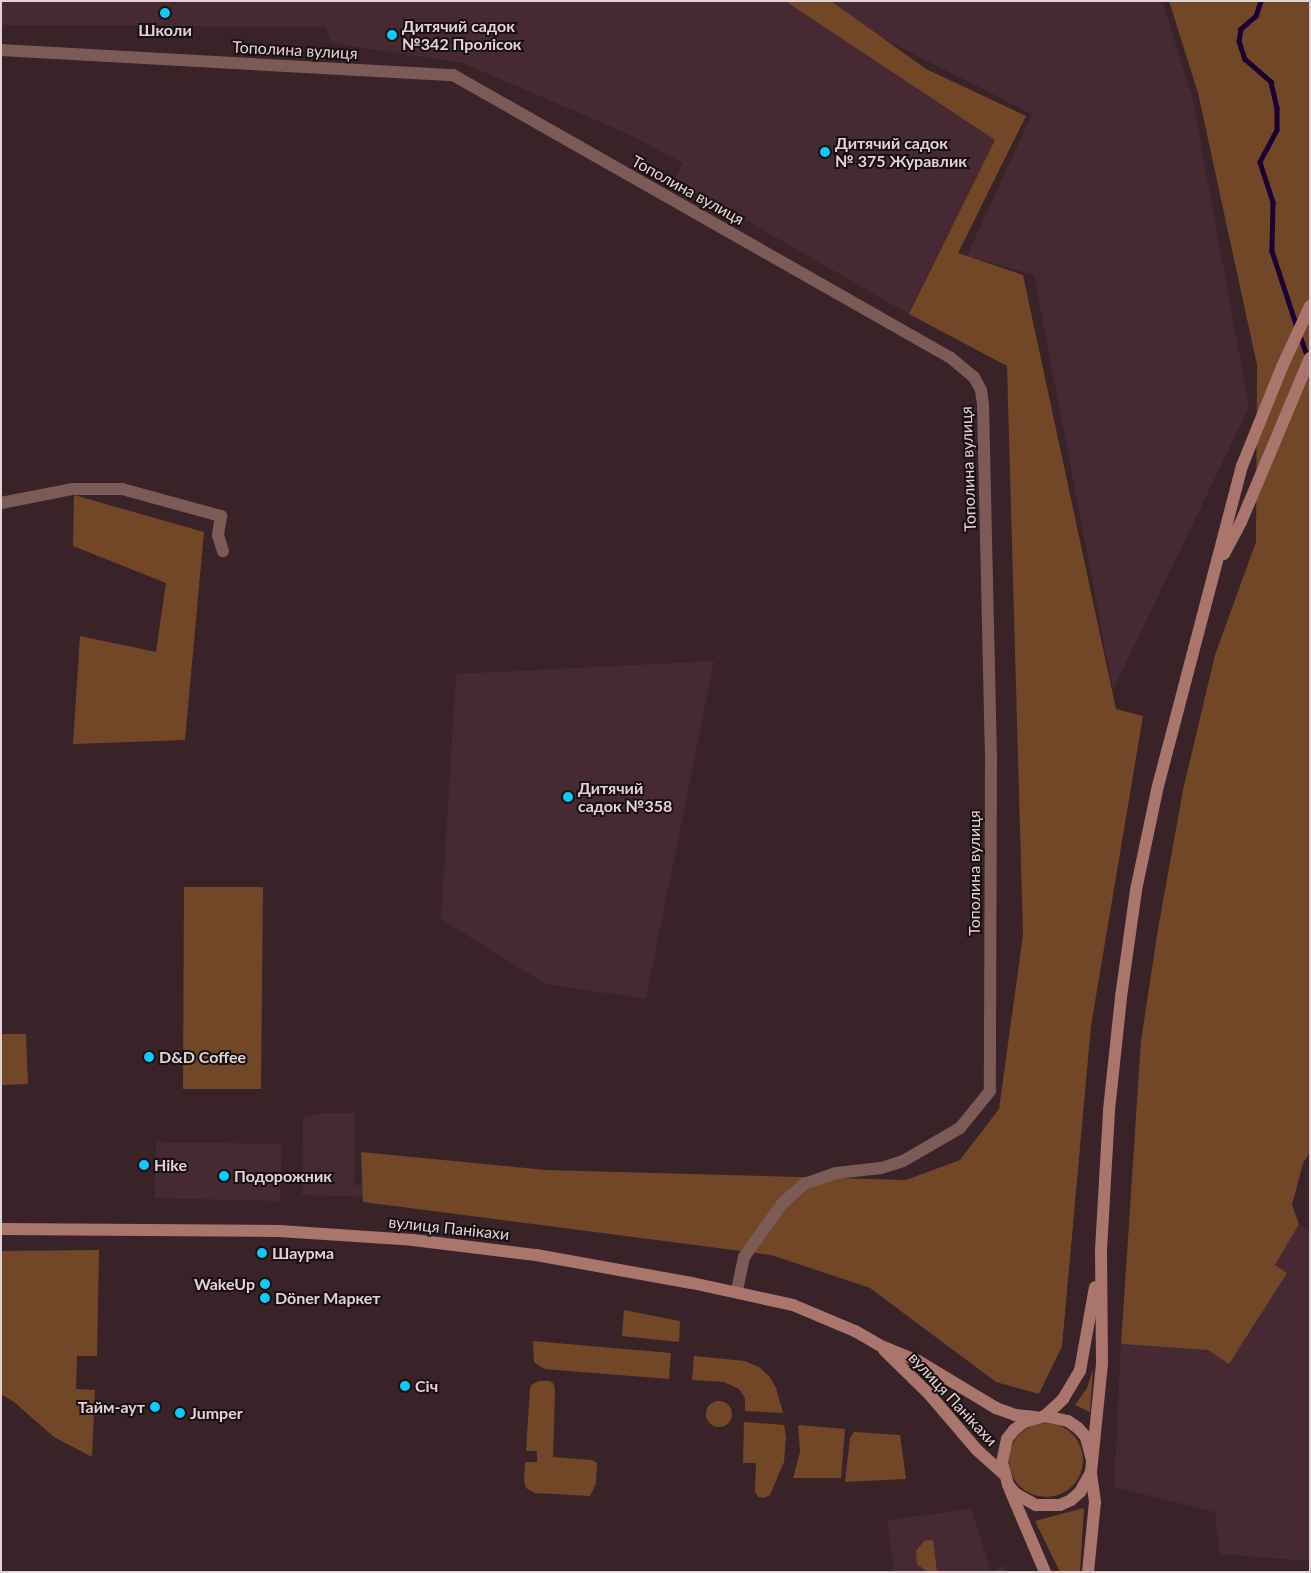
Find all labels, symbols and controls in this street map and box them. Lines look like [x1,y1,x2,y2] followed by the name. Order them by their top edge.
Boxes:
[159,7,171,19] marker: Школи
[402,16,522,54] place label: Дитячий садок №342 Пролісок
[138,20,192,40] place label: Школи
[386,29,398,41] marker: Дитячий садок №342 Пролісок
[232,37,358,63] street label: Тополина вулиця
[835,133,967,171] place label: Дитячий садок № 375 Журавлик
[819,146,831,158] marker: Дитячий садок № 375 Журавлик
[629,151,747,229] street label: Тополина вулиця
[956,406,980,532] street label: Тополина вулиця
[578,778,672,816] place label: Дитячий садок №358
[562,791,574,803] marker: Дитячий садок №358
[964,810,984,936] street label: Тополина вулиця
[159,1047,246,1067] place label: D&D Coffee
[143,1051,155,1063] marker: D&D Coffee
[154,1155,187,1175] place label: Hike
[138,1159,150,1171] marker: Hike
[234,1166,332,1186] place label: Подорожник
[218,1170,230,1182] marker: Подорожник
[388,1212,510,1244] street label: вулиця Панікахи
[272,1243,334,1263] place label: Шаурма
[256,1247,268,1259] marker: Шаурма
[194,1274,255,1294] place label: WakeUp
[259,1278,271,1290] marker: WakeUp
[275,1288,381,1308] place label: Döner Маркет
[259,1292,271,1304] marker: Döner Маркет
[905,1348,1001,1450] street label: вулиця Панікахи
[415,1376,438,1396] place label: Січ
[399,1380,411,1392] marker: Січ
[78,1397,145,1417] place label: Тайм-аут
[149,1401,161,1413] marker: Тайм-аут
[190,1403,243,1423] place label: Jumper
[174,1407,186,1419] marker: Jumper

